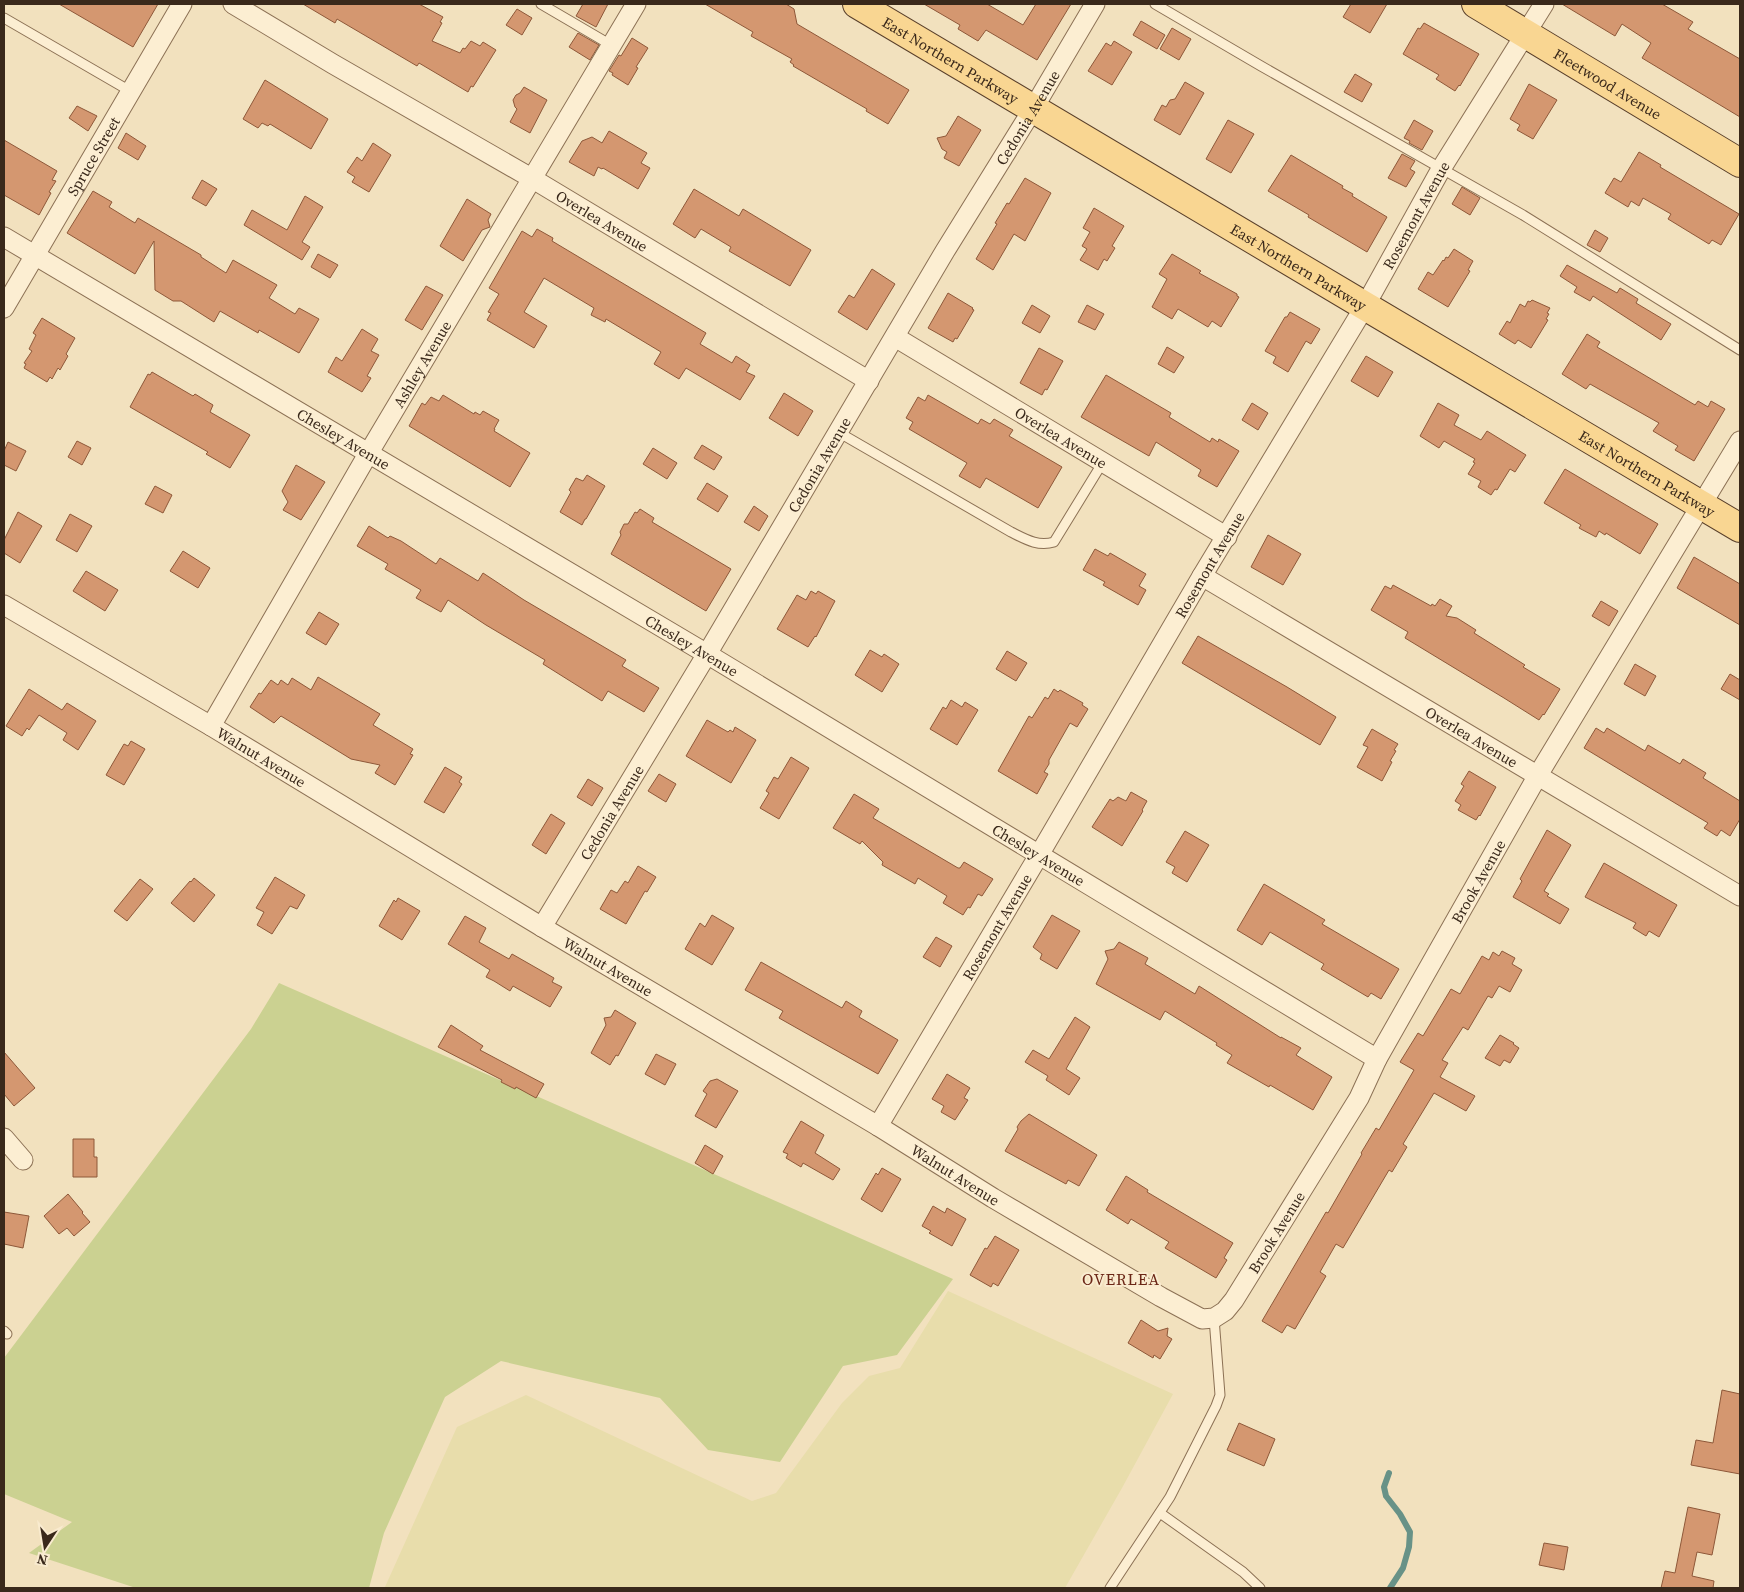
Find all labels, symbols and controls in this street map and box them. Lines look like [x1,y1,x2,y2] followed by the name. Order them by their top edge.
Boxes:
[879,11,1023,109] street label: East Northern Parkway
[1550,43,1666,124] street label: Fleetwood Avenue
[990,66,1065,169] street label: Cedonia Avenue
[61,113,124,200] street label: Spruce Street
[1377,156,1454,273] street label: Rosemont Avenue
[552,185,652,257] street label: Overlea Avenue
[1227,218,1371,315] street label: East Northern Parkway
[388,316,456,411] street label: Ashley Avenue
[1011,401,1111,473] street label: Overlea Avenue
[293,403,395,475] street label: Chesley Avenue
[782,412,856,516] street label: Cedonia Avenue
[1575,425,1720,522] street label: East Northern Parkway
[1169,507,1249,622] street label: Rosemont Avenue
[642,609,743,681] street label: Chesley Avenue
[1422,701,1522,772] street label: Overlea Avenue
[213,722,311,792] street label: Walnut Avenue
[574,760,648,864] street label: Cedonia Avenue
[988,818,1089,891] street label: Chesley Avenue
[1446,835,1510,927] street label: Brook Avenue
[957,869,1036,984] street label: Rosemont Avenue
[559,931,657,1001] street label: Walnut Avenue
[907,1139,1004,1210] street label: Walnut Avenue
[1243,1187,1310,1277] street label: Brook Avenue
[1082,1268,1160,1290] district label: OVERLEA
[20,1522,70,1572] north arrow
[35,1549,49,1571] text: N

